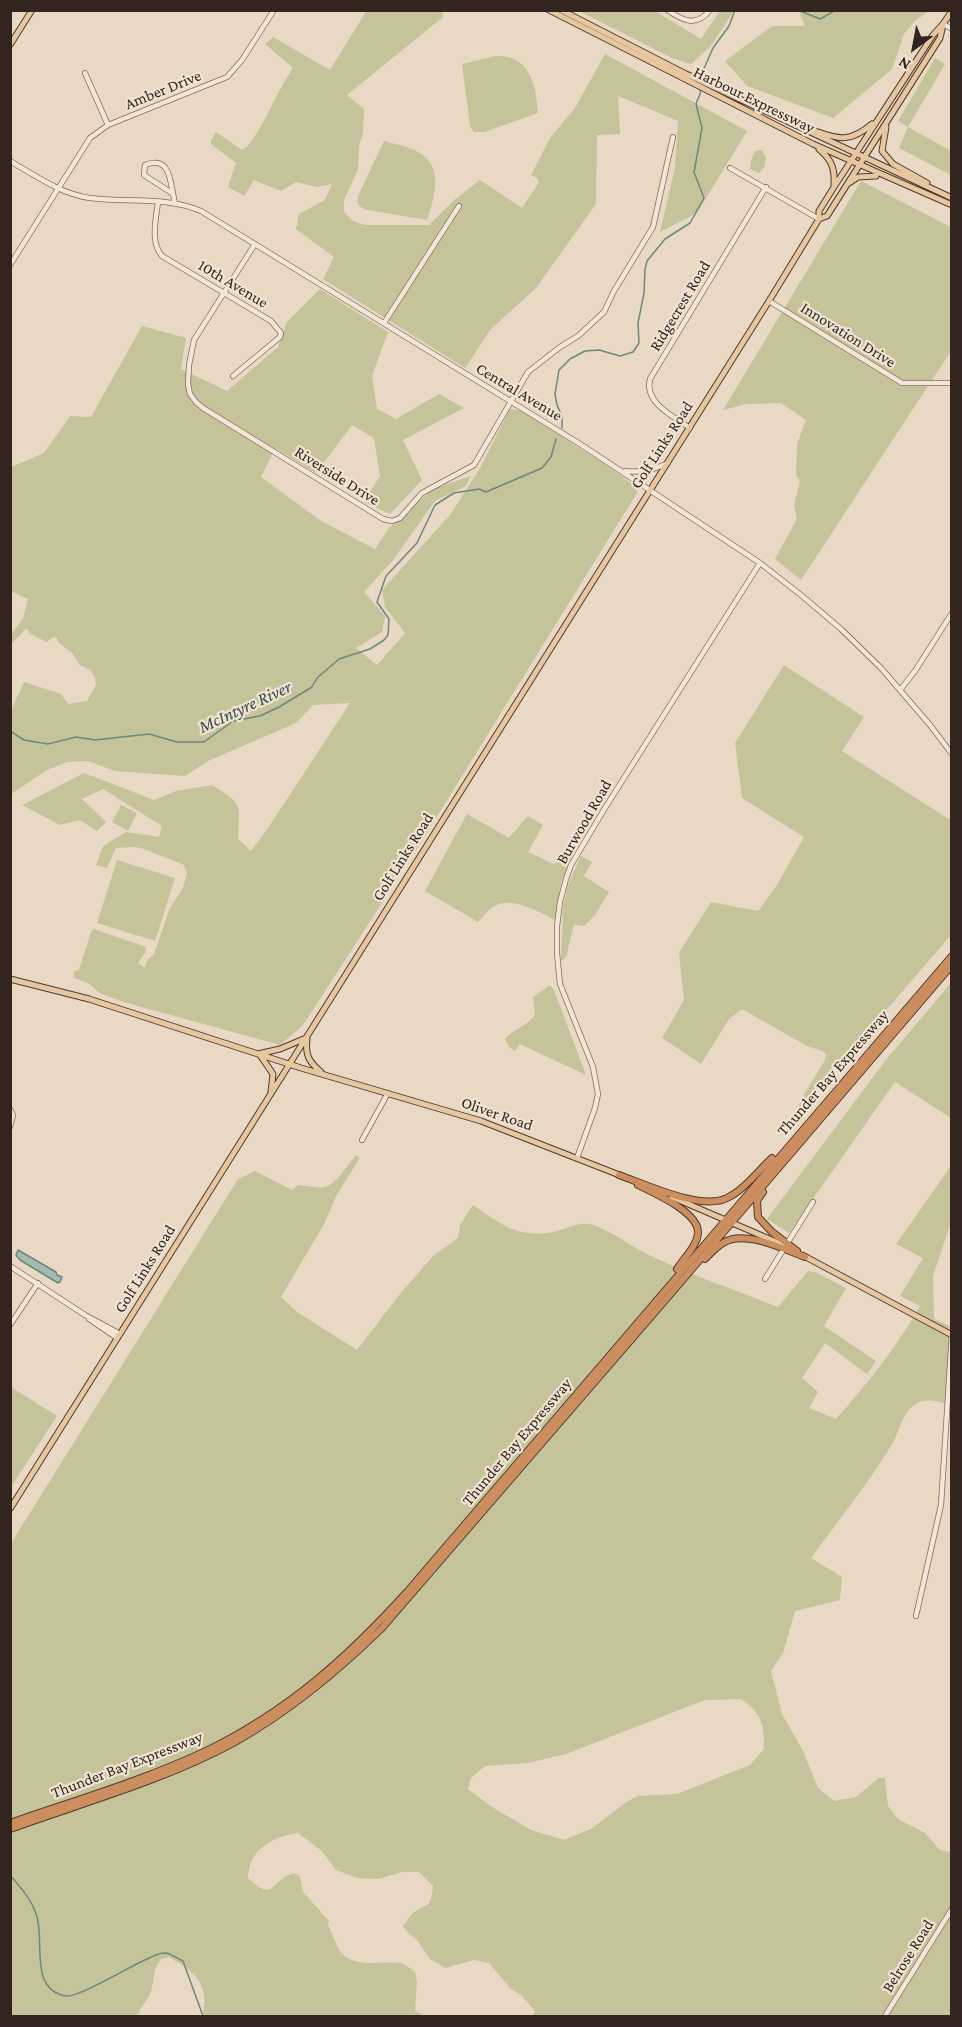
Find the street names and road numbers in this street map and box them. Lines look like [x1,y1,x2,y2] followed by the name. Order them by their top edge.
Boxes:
[690,62,818,138] street label: Harbour Expressway
[122,66,204,114] street label: Amber Drive
[194,256,272,312] street label: 10th Avenue
[645,257,715,355] street label: Ridgecrest Road
[797,298,899,372] street label: Innovation Drive
[472,359,566,425] street label: Central Avenue
[627,398,697,492] street label: Golf Links Road
[291,442,383,510] street label: Riverside Drive
[552,776,616,868] street label: Burwood Road
[368,809,438,905] street label: Golf Links Road
[773,1006,893,1140] street label: Thunder Bay Expressway
[459,1093,535,1135] street label: Oliver Road
[110,1221,180,1317] street label: Golf Links Road
[458,1374,576,1510] street label: Thunder Bay Expressway
[49,1727,205,1803] street label: Thunder Bay Expressway
[878,1916,938,1996] street label: Belrose Road

